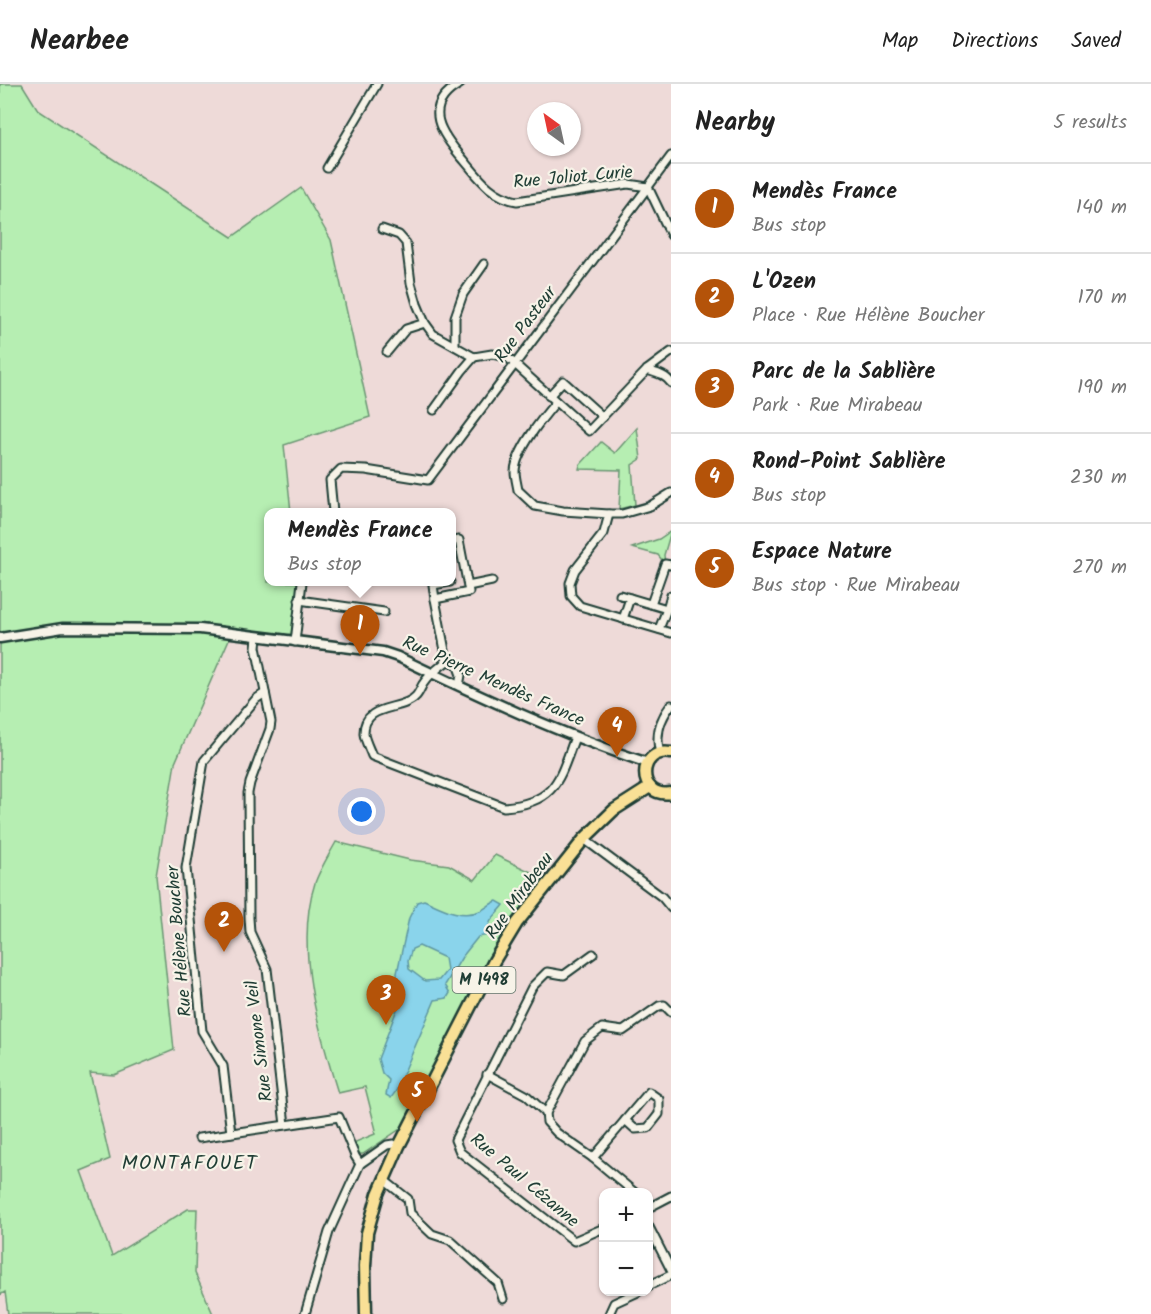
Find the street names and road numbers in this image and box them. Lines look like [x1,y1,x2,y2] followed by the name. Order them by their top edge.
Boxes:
[512,158,634,198] street label: Rue Joliot Curie
[487,279,565,370] street label: Rue Pasteur
[397,629,589,735] street label: Rue Pierre Mendès France
[478,846,562,946] street label: Rue Mirabeau
[159,863,201,1018] street label: Rue Hélène Boucher
[452,967,516,993] road number: M 1498
[238,978,282,1103] street label: Rue Simone Veil
[463,1126,585,1236] street label: Rue Paul Cézanne

